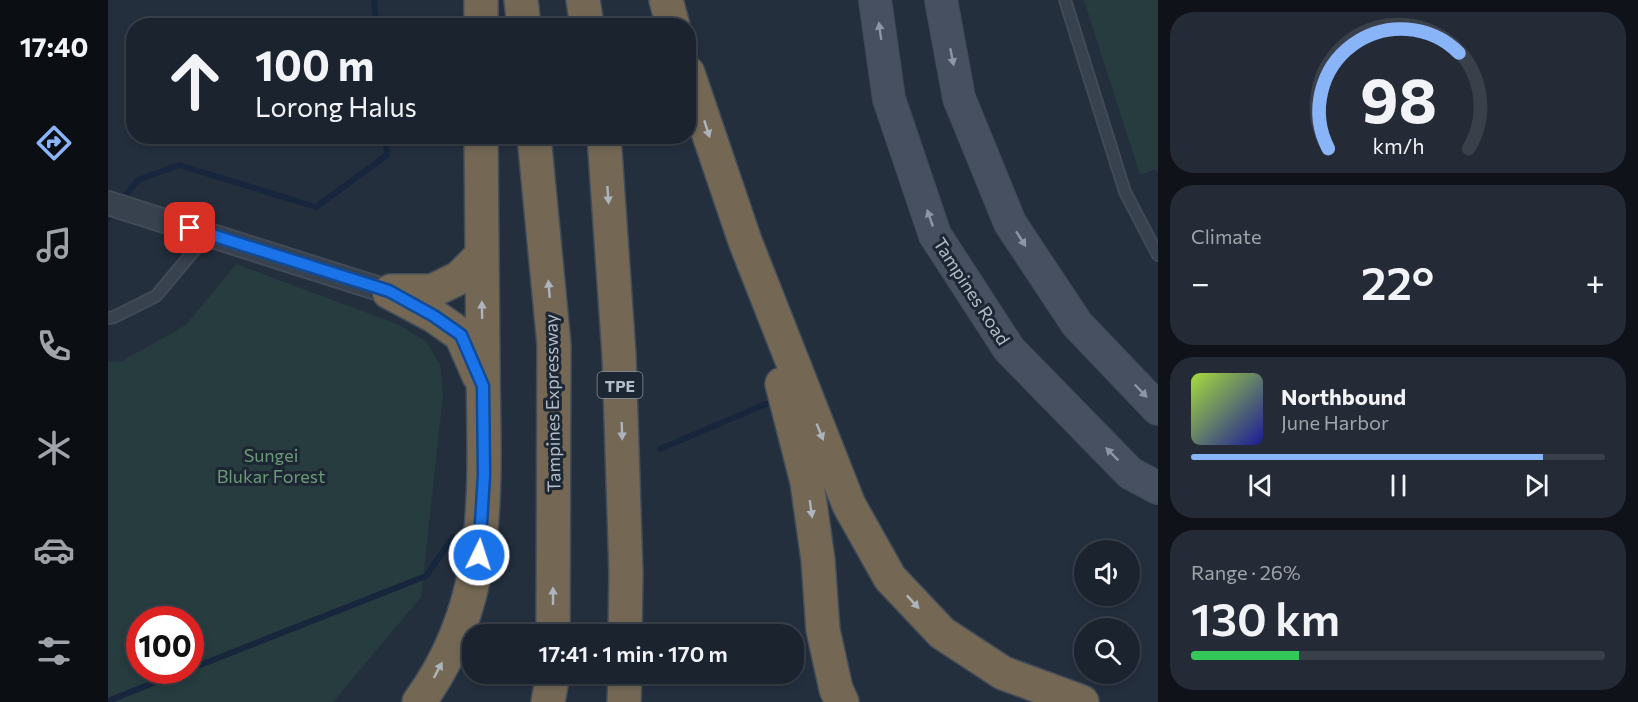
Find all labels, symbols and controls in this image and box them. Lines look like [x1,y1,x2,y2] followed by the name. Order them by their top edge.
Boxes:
[875,21,884,40] one-way arrow
[20,30,88,63] text: 17:40
[255,38,375,90] text: 100 m
[156,42,234,120] icon: ahead
[948,48,957,67] one-way arrow
[1359,60,1437,136] text: 98
[255,90,417,123] text: Lorong Halus
[703,120,712,138] one-way arrow
[33,122,75,164] icon: directions
[1372,133,1424,159] text: km/h
[603,185,613,204] one-way arrow
[164,202,215,253] pin
[924,209,934,227] one-way arrow
[173,211,206,244] icon: arrive
[33,224,75,266] icon: music
[1191,224,1261,248] text: Climate
[1015,230,1026,247] one-way arrow
[929,233,1015,349] street label: Tampines Road
[1361,254,1434,309] text: 22°
[1191,261,1210,302] text: −
[1586,261,1605,302] text: +
[544,279,554,298] one-way arrow
[477,300,487,319] one-way arrow
[539,314,565,492] street label: Tampines Expressway
[33,325,75,367] icon: phone
[598,372,642,398] road number: TPE
[1281,383,1406,410] text: Northbound
[1134,384,1148,399] one-way arrow
[1281,410,1389,434] text: June Harbor
[617,422,626,441] one-way arrow
[816,423,825,441] one-way arrow
[33,427,75,469] icon: climate
[217,444,325,487] park label: Sungei Blukar Forest
[1105,447,1119,461] one-way arrow
[1244,469,1277,502] icon: previous
[1382,469,1415,502] icon: pause
[1520,469,1553,502] icon: next
[806,500,815,519] one-way arrow
[447,523,511,587] position arrow
[33,529,75,571] icon: car
[1074,540,1140,684] map controls
[1074,540,1140,606] button: sound
[1191,560,1301,584] text: Range · 26%
[548,586,558,605] one-way arrow
[1191,590,1340,645] text: 130 km
[905,594,919,608] one-way arrow
[126,606,204,684] speed limit sign: 100
[1074,618,1140,684] button: search
[33,630,75,672] icon: filters
[538,640,728,667] text: 17:41 · 1 min · 170 m
[433,662,443,679] one-way arrow

